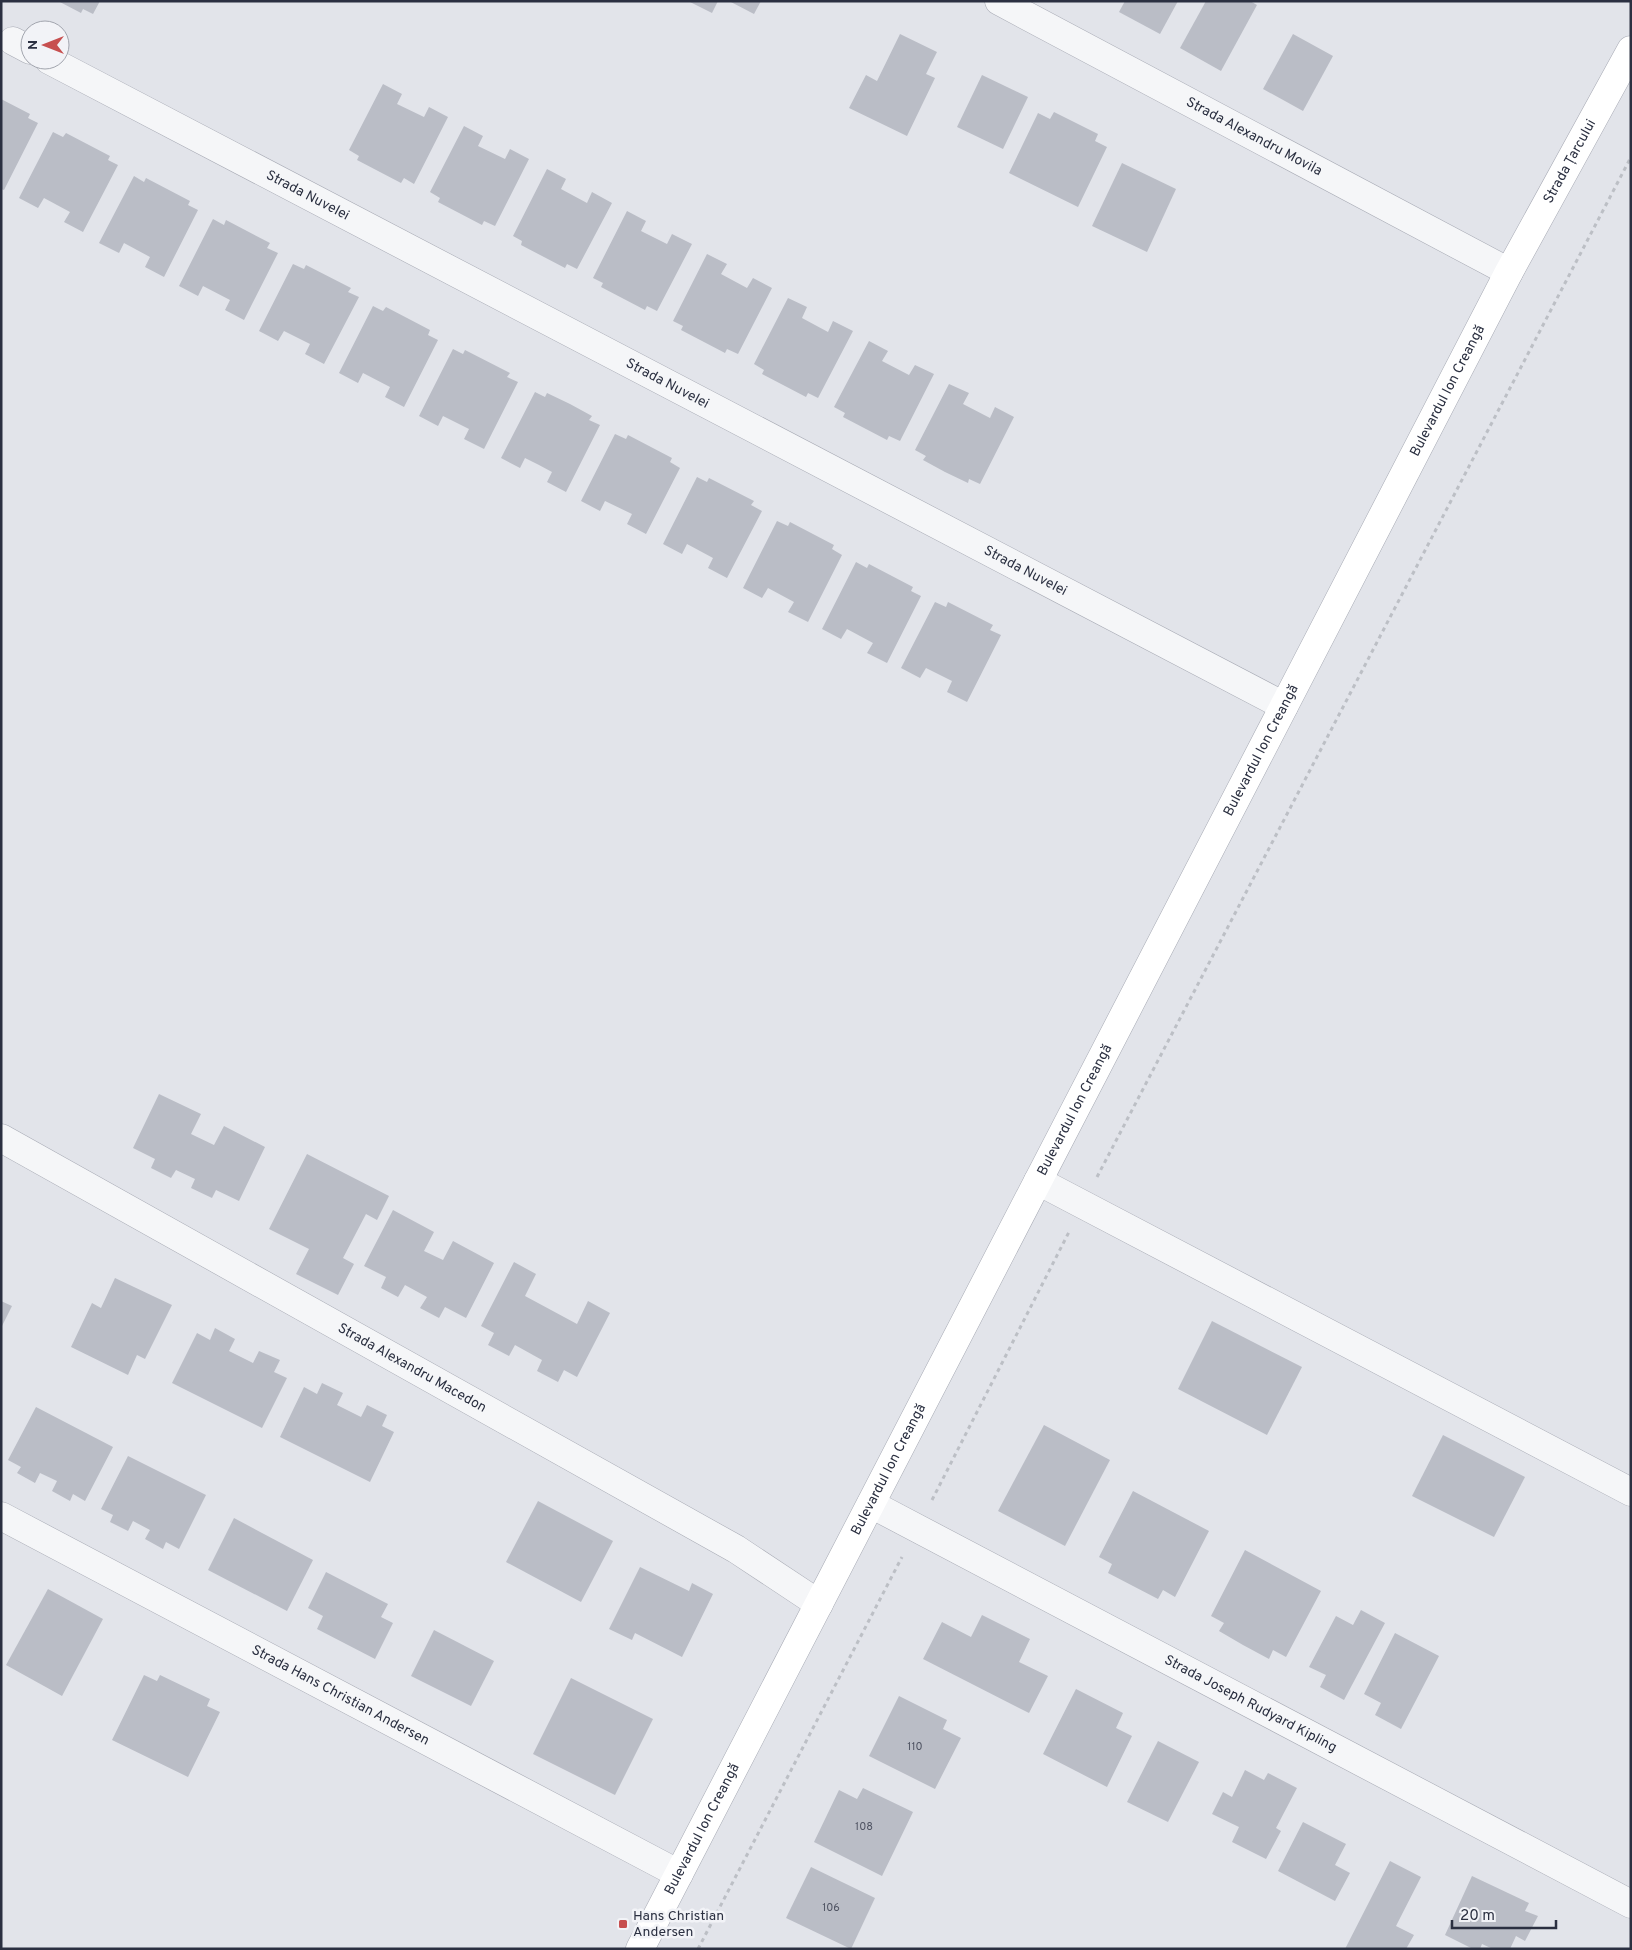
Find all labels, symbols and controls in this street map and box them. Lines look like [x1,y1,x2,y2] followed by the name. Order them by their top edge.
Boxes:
[20,20,70,70] north arrow
[25,40,42,50] text: N
[1183,93,1325,180] street label: Strada Alexandru Movila
[1540,116,1600,206] street label: Strada Țarcului
[263,167,352,224] street label: Strada Nuvelei
[1406,322,1489,459] street label: Bulevardul Ion Creangă
[623,355,712,412] street label: Strada Nuvelei
[981,542,1070,600] street label: Strada Nuvelei
[1220,682,1302,819] street label: Bulevardul Ion Creangă
[1034,1041,1116,1179] street label: Bulevardul Ion Creangă
[335,1320,489,1416] street label: Strada Alexandru Macedon
[847,1401,930,1538] street label: Bulevardul Ion Creangă
[249,1641,432,1749] street label: Strada Hans Christian Andersen
[1161,1651,1340,1756] street label: Strada Joseph Rudyard Kipling
[907,1740,923,1754] house number: 110
[661,1761,743,1898] street label: Bulevardul Ion Creangă
[855,1820,873,1834] house number: 108
[1452,1898,1556,1930] scale bar
[822,1901,840,1915] house number: 106
[1460,1907,1495,1926] text: 20 m
[633,1908,724,1941] place label: Hans Christian Andersen
[617,1918,629,1930] marker: Hans Christian Andersen

